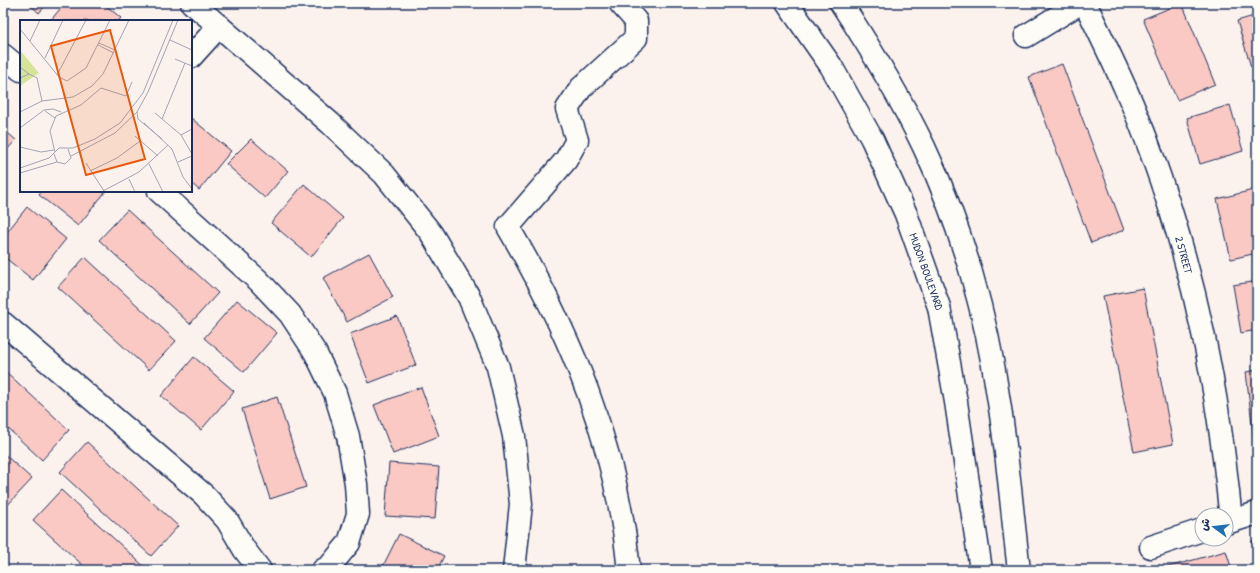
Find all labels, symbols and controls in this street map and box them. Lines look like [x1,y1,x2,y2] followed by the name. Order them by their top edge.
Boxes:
[20,20,192,192] inset map
[906,231,947,312] street label: MUDON BOULEVARD
[1172,235,1196,276] street label: 2 STREET
[1194,507,1234,547] north arrow
[1196,517,1213,532] text: ش

